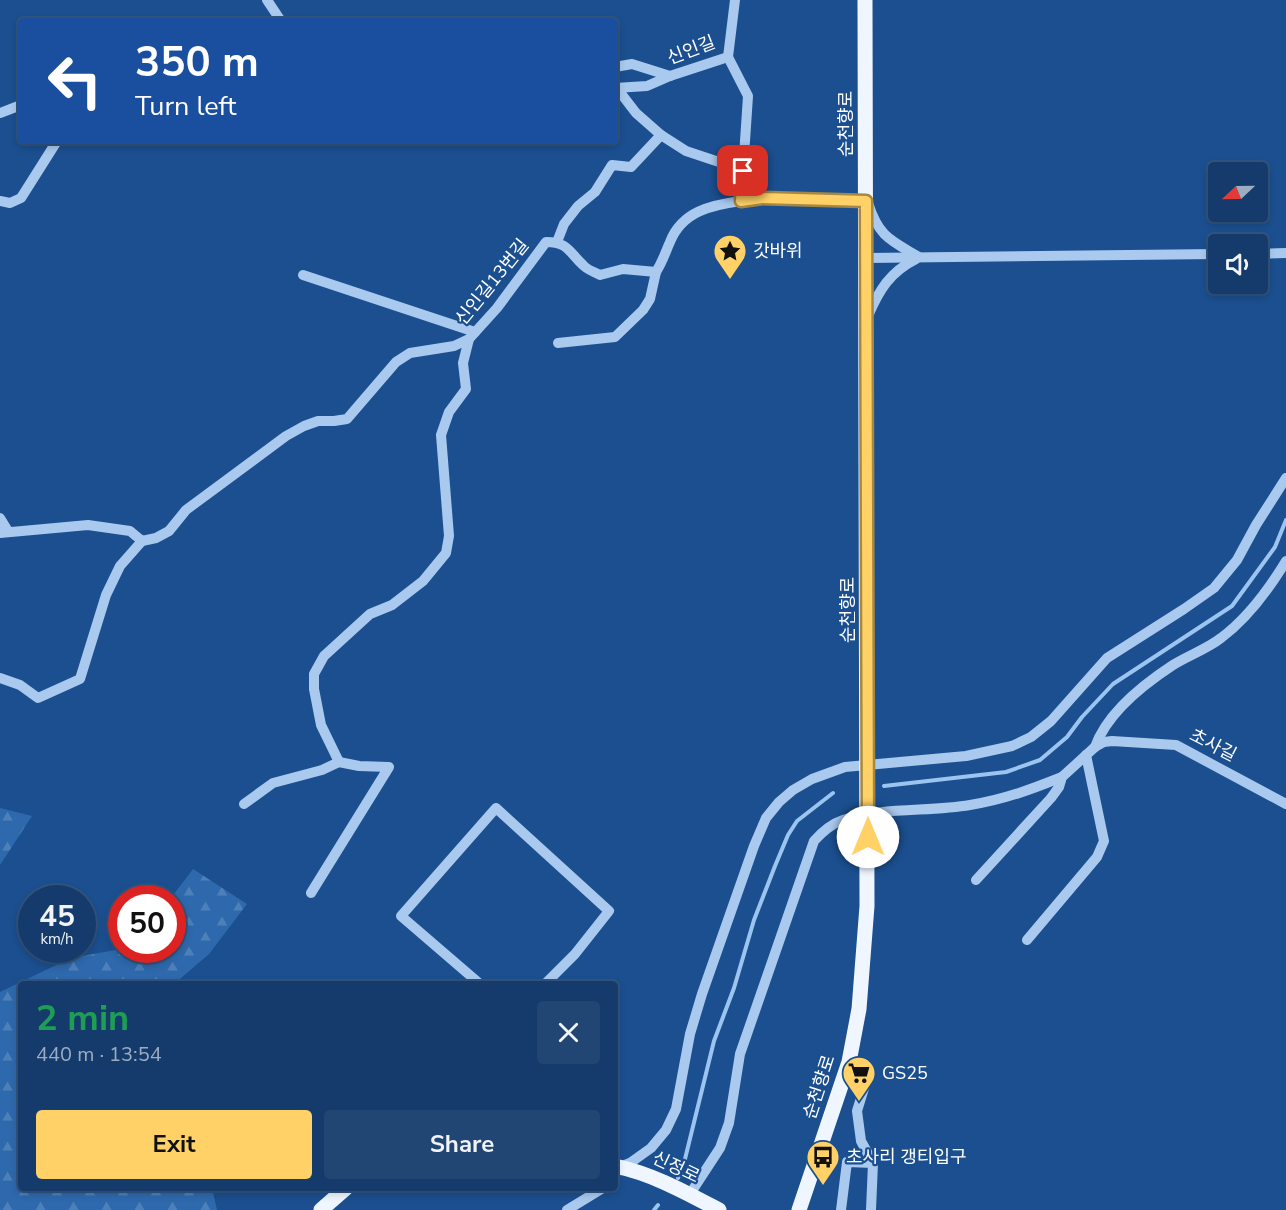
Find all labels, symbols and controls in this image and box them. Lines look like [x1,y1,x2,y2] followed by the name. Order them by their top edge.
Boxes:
[664,30,718,70] street label: 신인길
[135,34,259,91] text: 350 m
[36,42,114,120] icon: left
[135,88,236,125] text: Turn left
[834,91,858,157] street label: 순천향로
[717,145,768,196] pin
[726,154,759,187] icon: arrive
[1208,162,1268,222] north arrow
[1208,162,1268,294] map controls
[712,233,748,280] place icon: 갓바위
[450,234,534,330] street label: 신인길13번길
[1208,234,1268,294] button: sound
[753,239,803,263] place label: 갓바위
[836,577,860,643] street label: 순천향로
[1185,723,1241,767] street label: 초사길
[836,805,900,869] position arrow
[108,885,186,963] speed limit sign: 50
[39,896,75,937] text: 45
[40,929,74,949] text: km/h
[36,994,129,1043] text: 2 min
[537,1001,600,1064] button: close
[36,1041,162,1068] text: 440 m · 13:54
[797,1052,841,1122] street label: 순천향로
[841,1055,877,1102] supermarket icon: GS25
[882,1061,928,1085] place label: GS25
[36,1110,312,1179] button: Exit
[324,1110,600,1179] button: Share
[805,1139,841,1186] bus stop icon: 초사리 갱티입구
[846,1145,967,1169] place label: 초사리 갱티입구
[648,1146,704,1188] street label: 신정로

